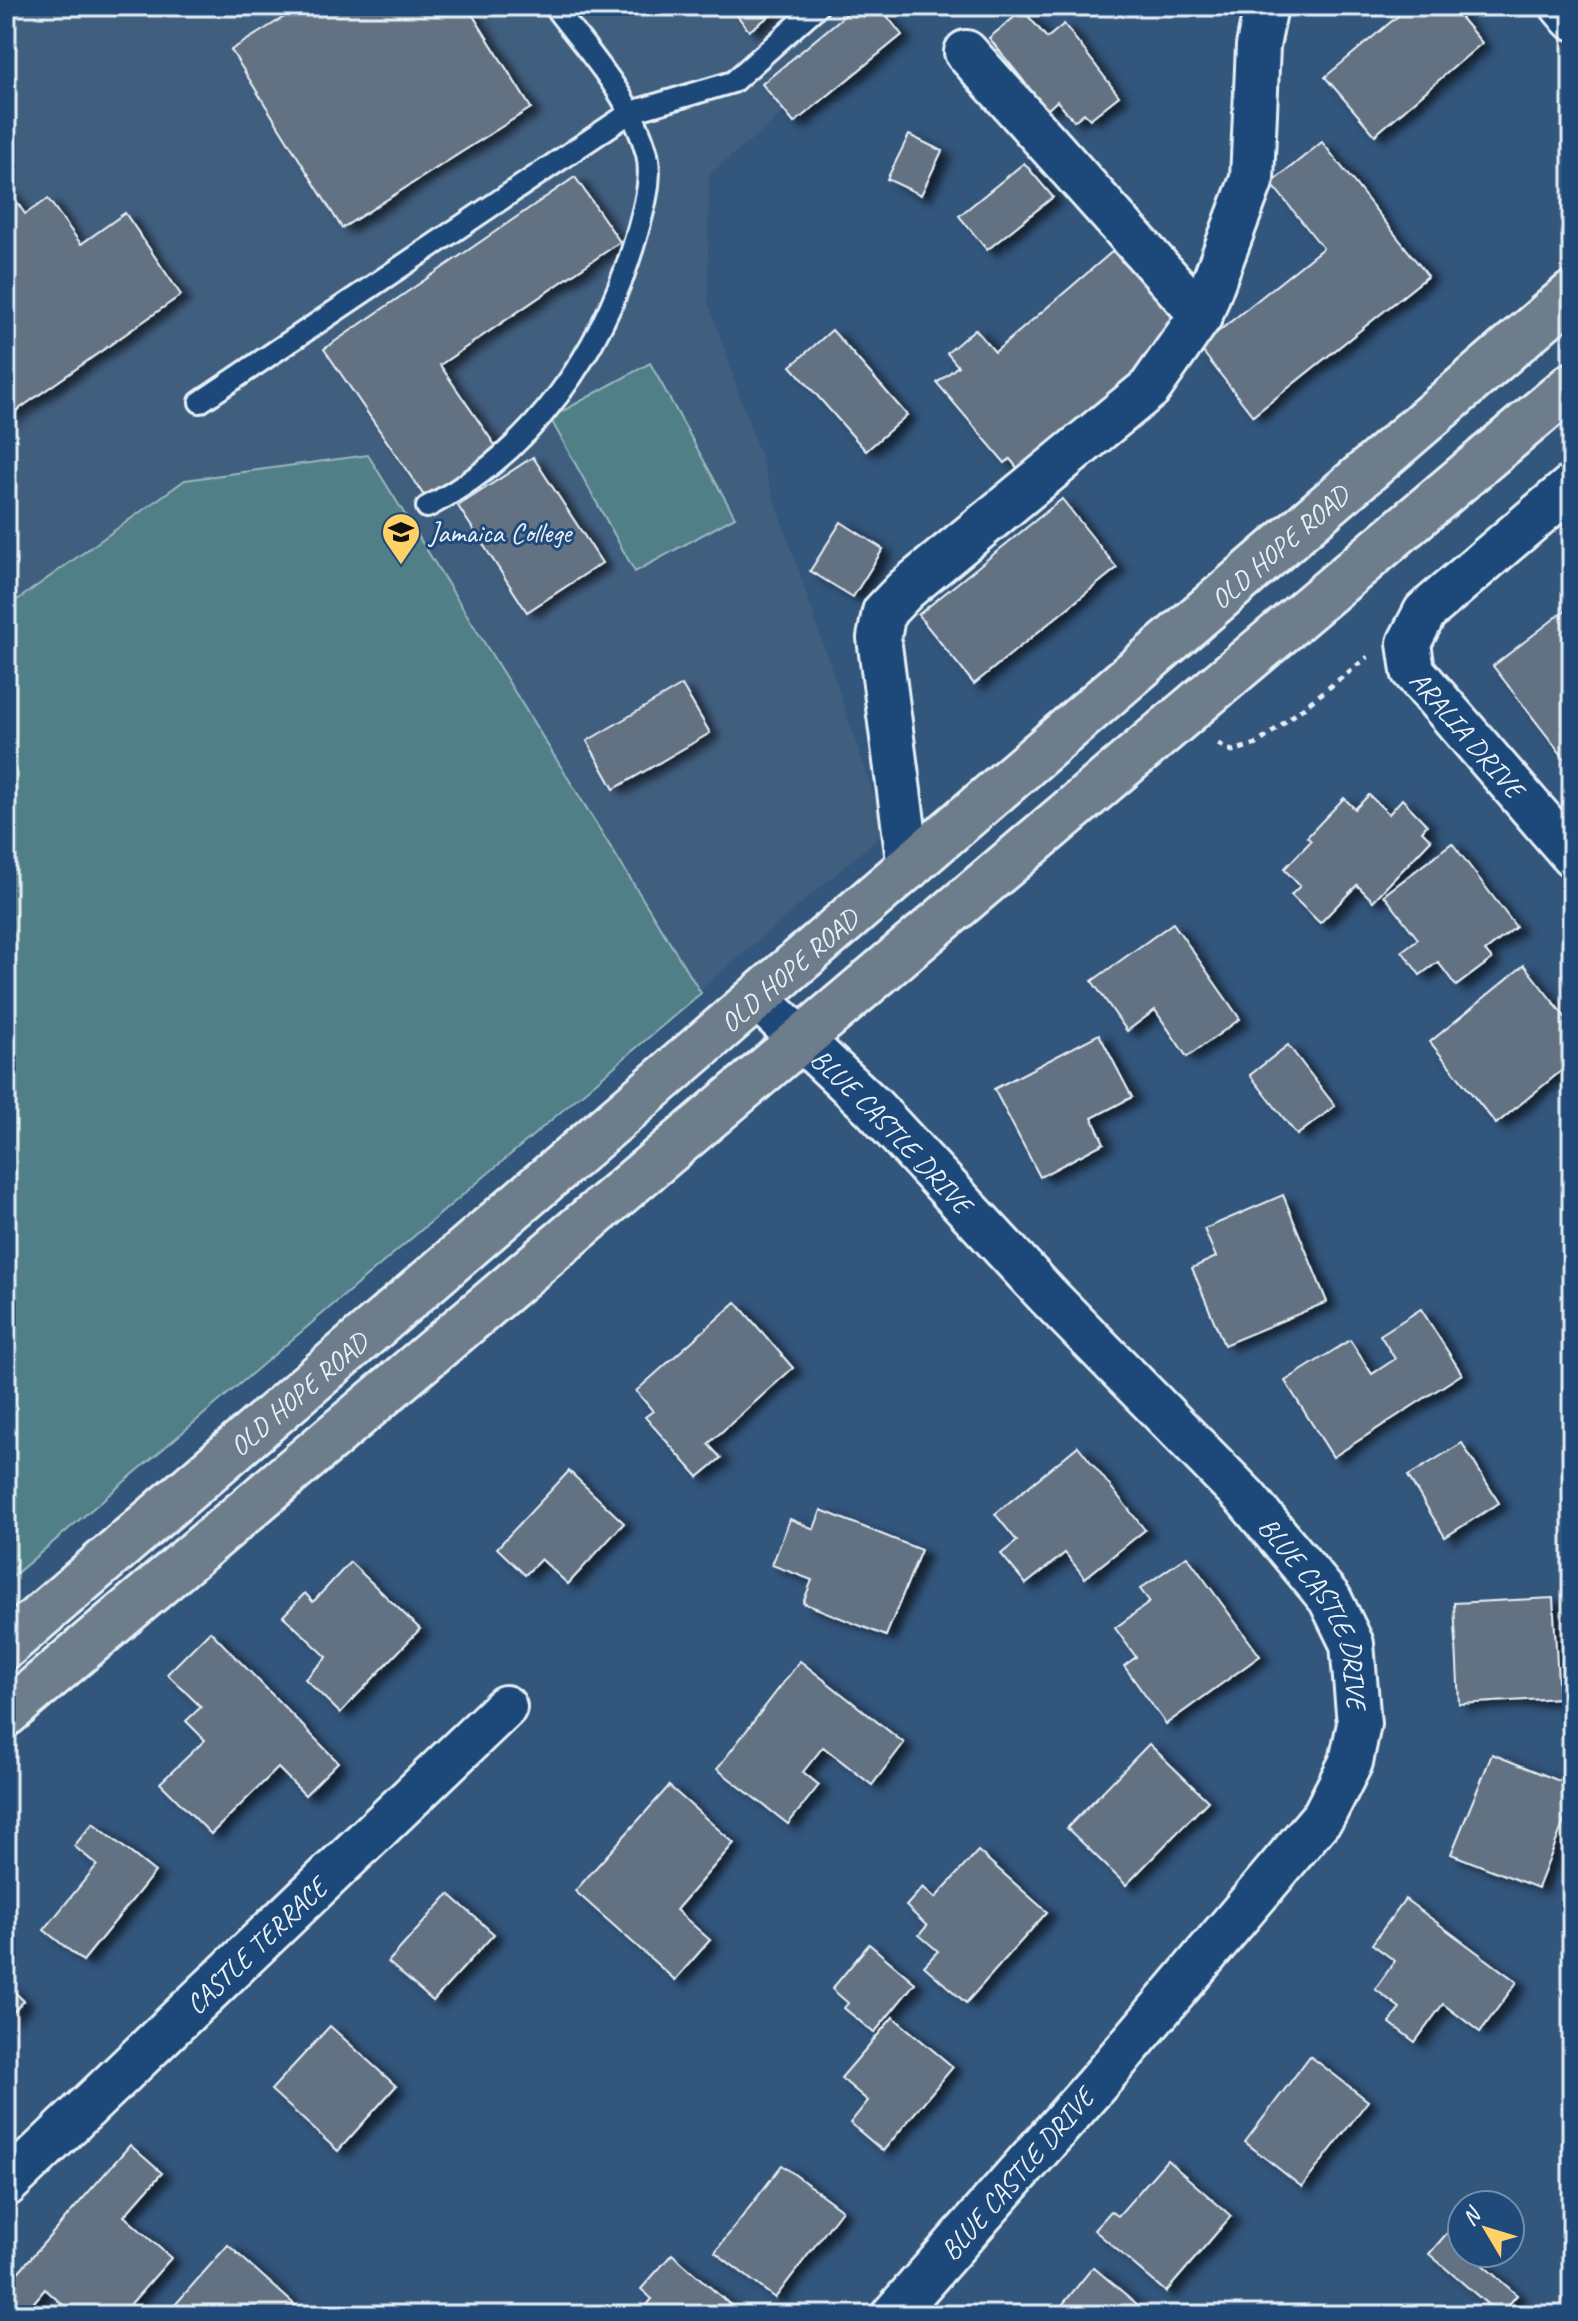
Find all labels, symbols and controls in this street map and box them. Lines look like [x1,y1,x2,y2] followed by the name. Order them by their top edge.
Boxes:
[1203,476,1358,616] street label: OLD HOPE ROAD
[380,511,422,566] school or university icon: Jamaica College
[427,515,573,550] place label: Jamaica College
[1403,663,1535,808] street label: ARALIA DRIVE
[712,899,867,1040] street label: OLD HOPE ROAD
[804,1041,983,1223] street label: BLUE CASTLE DRIVE
[222,1323,377,1463] street label: OLD HOPE ROAD
[1251,1509,1375,1714] street label: BLUE CASTLE DRIVE
[178,1867,336,2021] street label: CASTLE TERRACE
[933,2078,1104,2267] street label: BLUE CASTLE DRIVE
[1446,2189,1526,2269] north arrow
[1456,2201,1488,2231] text: N

